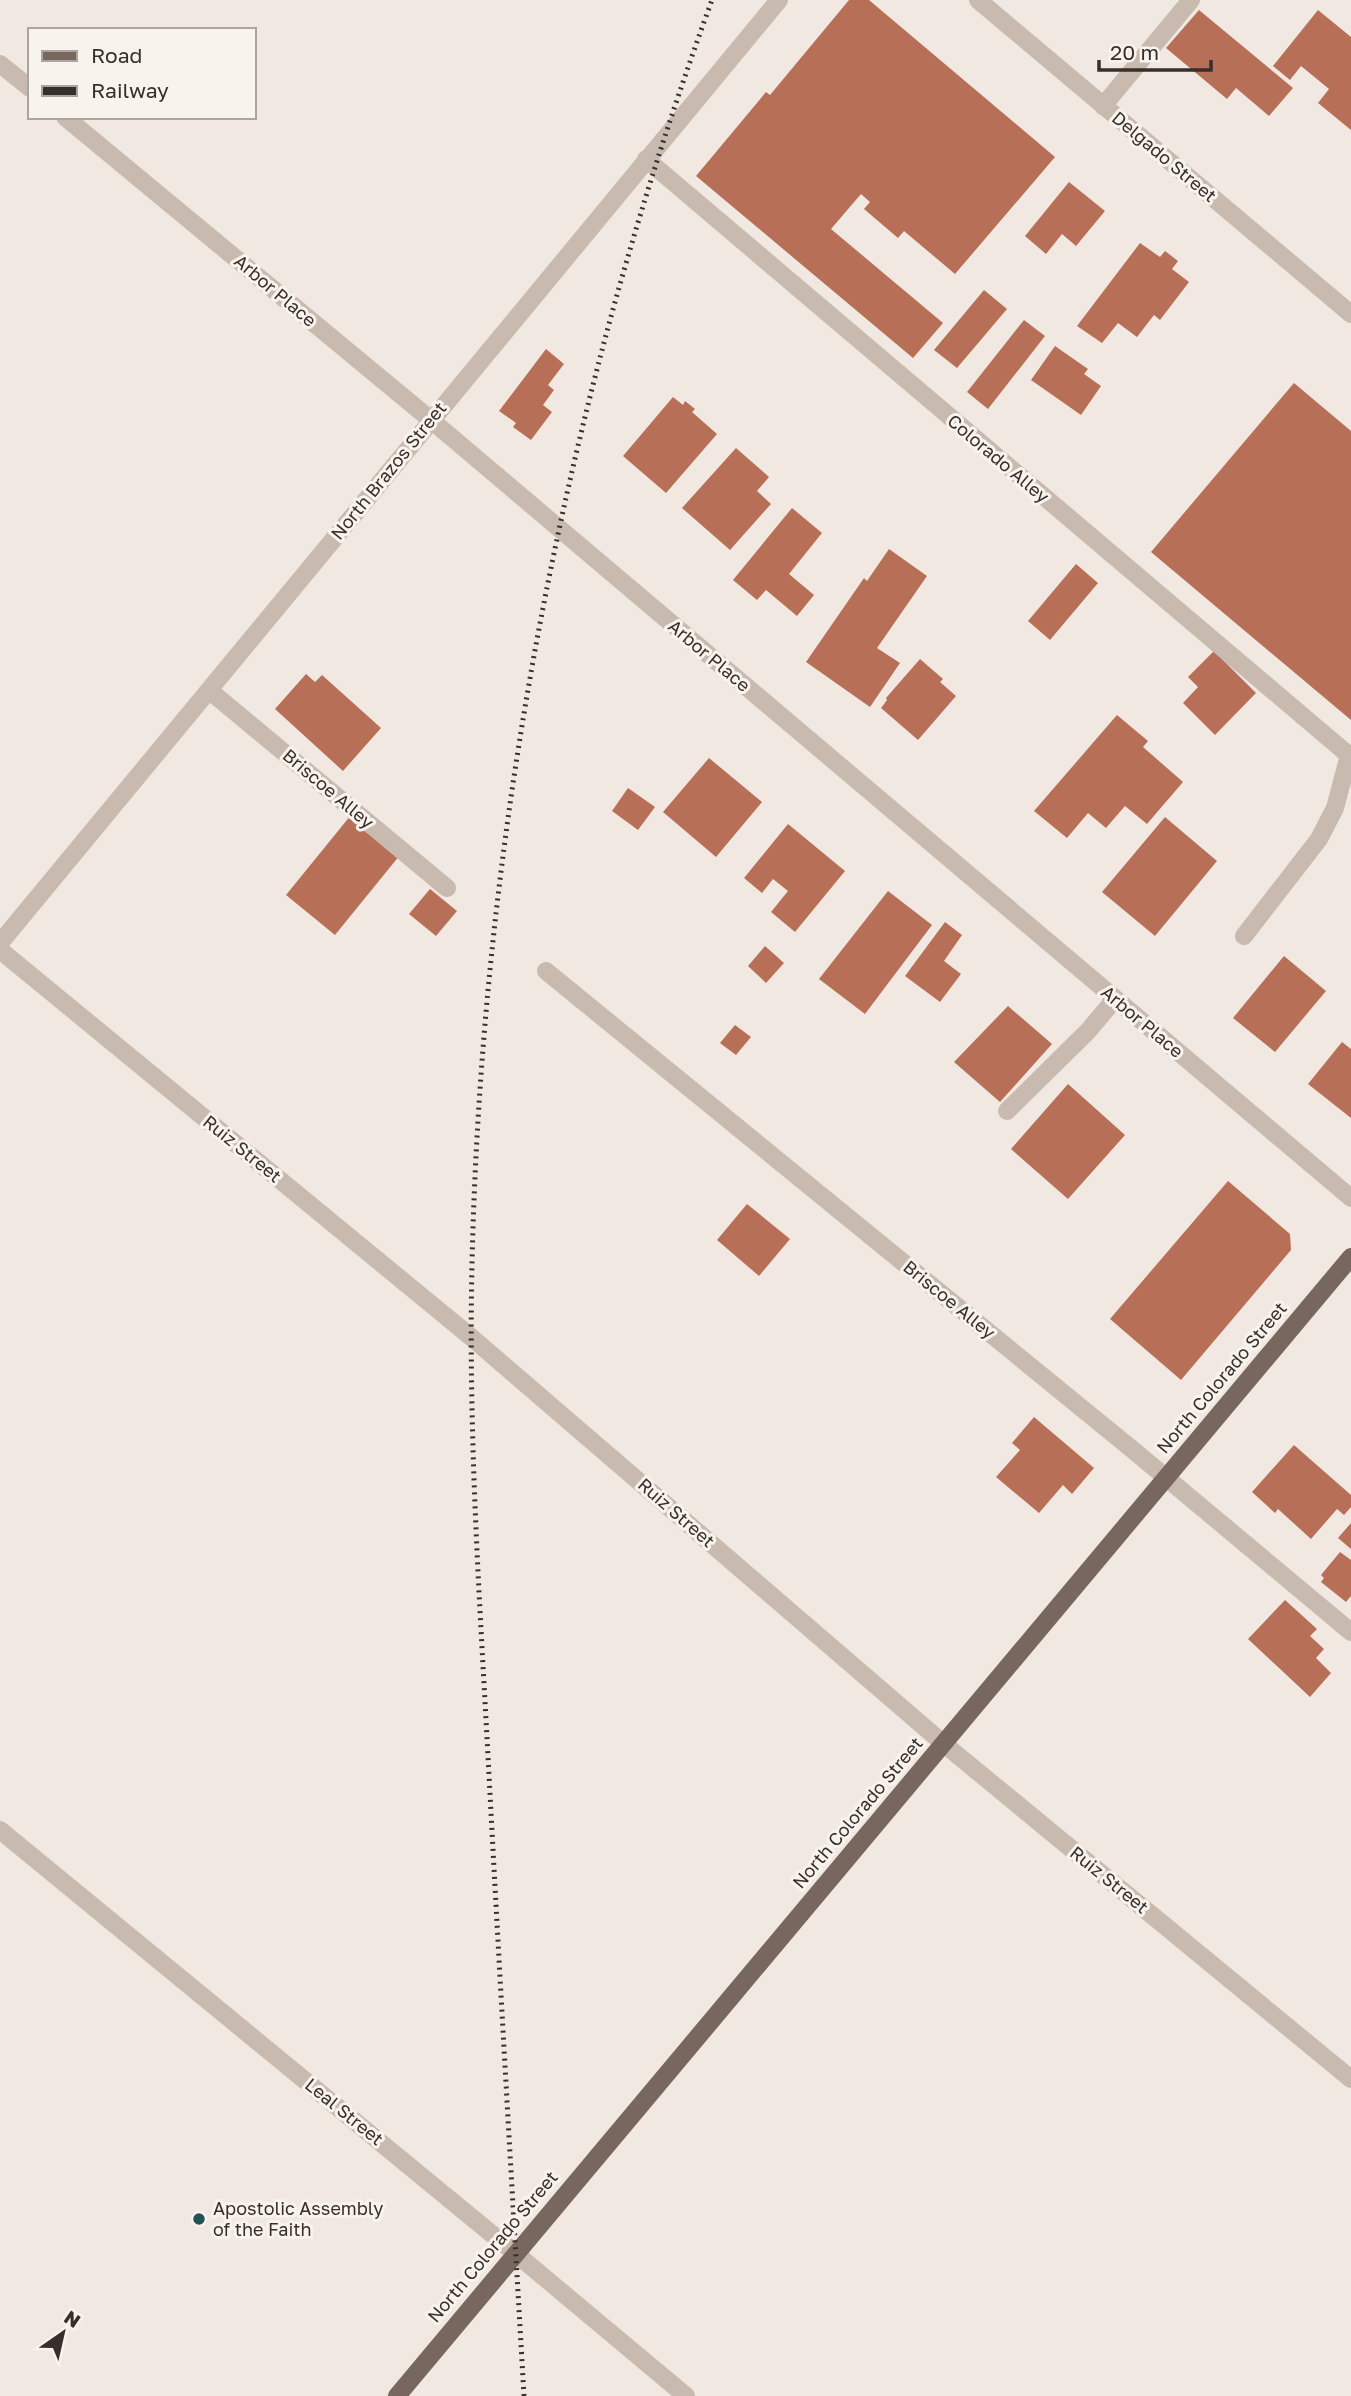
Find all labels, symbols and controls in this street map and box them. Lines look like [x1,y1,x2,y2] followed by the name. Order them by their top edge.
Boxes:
[28,28,256,119] legend
[1099,28,1211,72] scale bar
[1110,39,1159,65] text: 20 m
[91,42,142,68] text: Road
[91,77,169,103] text: Railway
[1108,106,1221,206] street label: Delgado Street
[230,250,321,331] street label: Arbor Place
[326,397,451,544] street label: North Brazos Street
[943,409,1054,507] street label: Colorado Alley
[664,615,755,696] street label: Arbor Place
[279,744,379,833] street label: Briscoe Alley
[1097,981,1188,1062] street label: Arbor Place
[199,1110,286,1187] street label: Ruiz Street
[899,1255,1000,1343] street label: Briscoe Alley
[1152,1297,1291,1457] street label: North Colorado Street
[634,1473,720,1552] street label: Ruiz Street
[788,1732,927,1892] street label: North Colorado Street
[1066,1841,1153,1918] street label: Ruiz Street
[301,2073,388,2149] street label: Leal Street
[423,2166,562,2326] street label: North Colorado Street
[213,2197,383,2240] place label: Apostolic Assembly of the Faith
[191,2211,207,2227] marker: Apostolic Assembly of the Faith
[28,2298,98,2368] north arrow
[60,2305,85,2332] text: N

